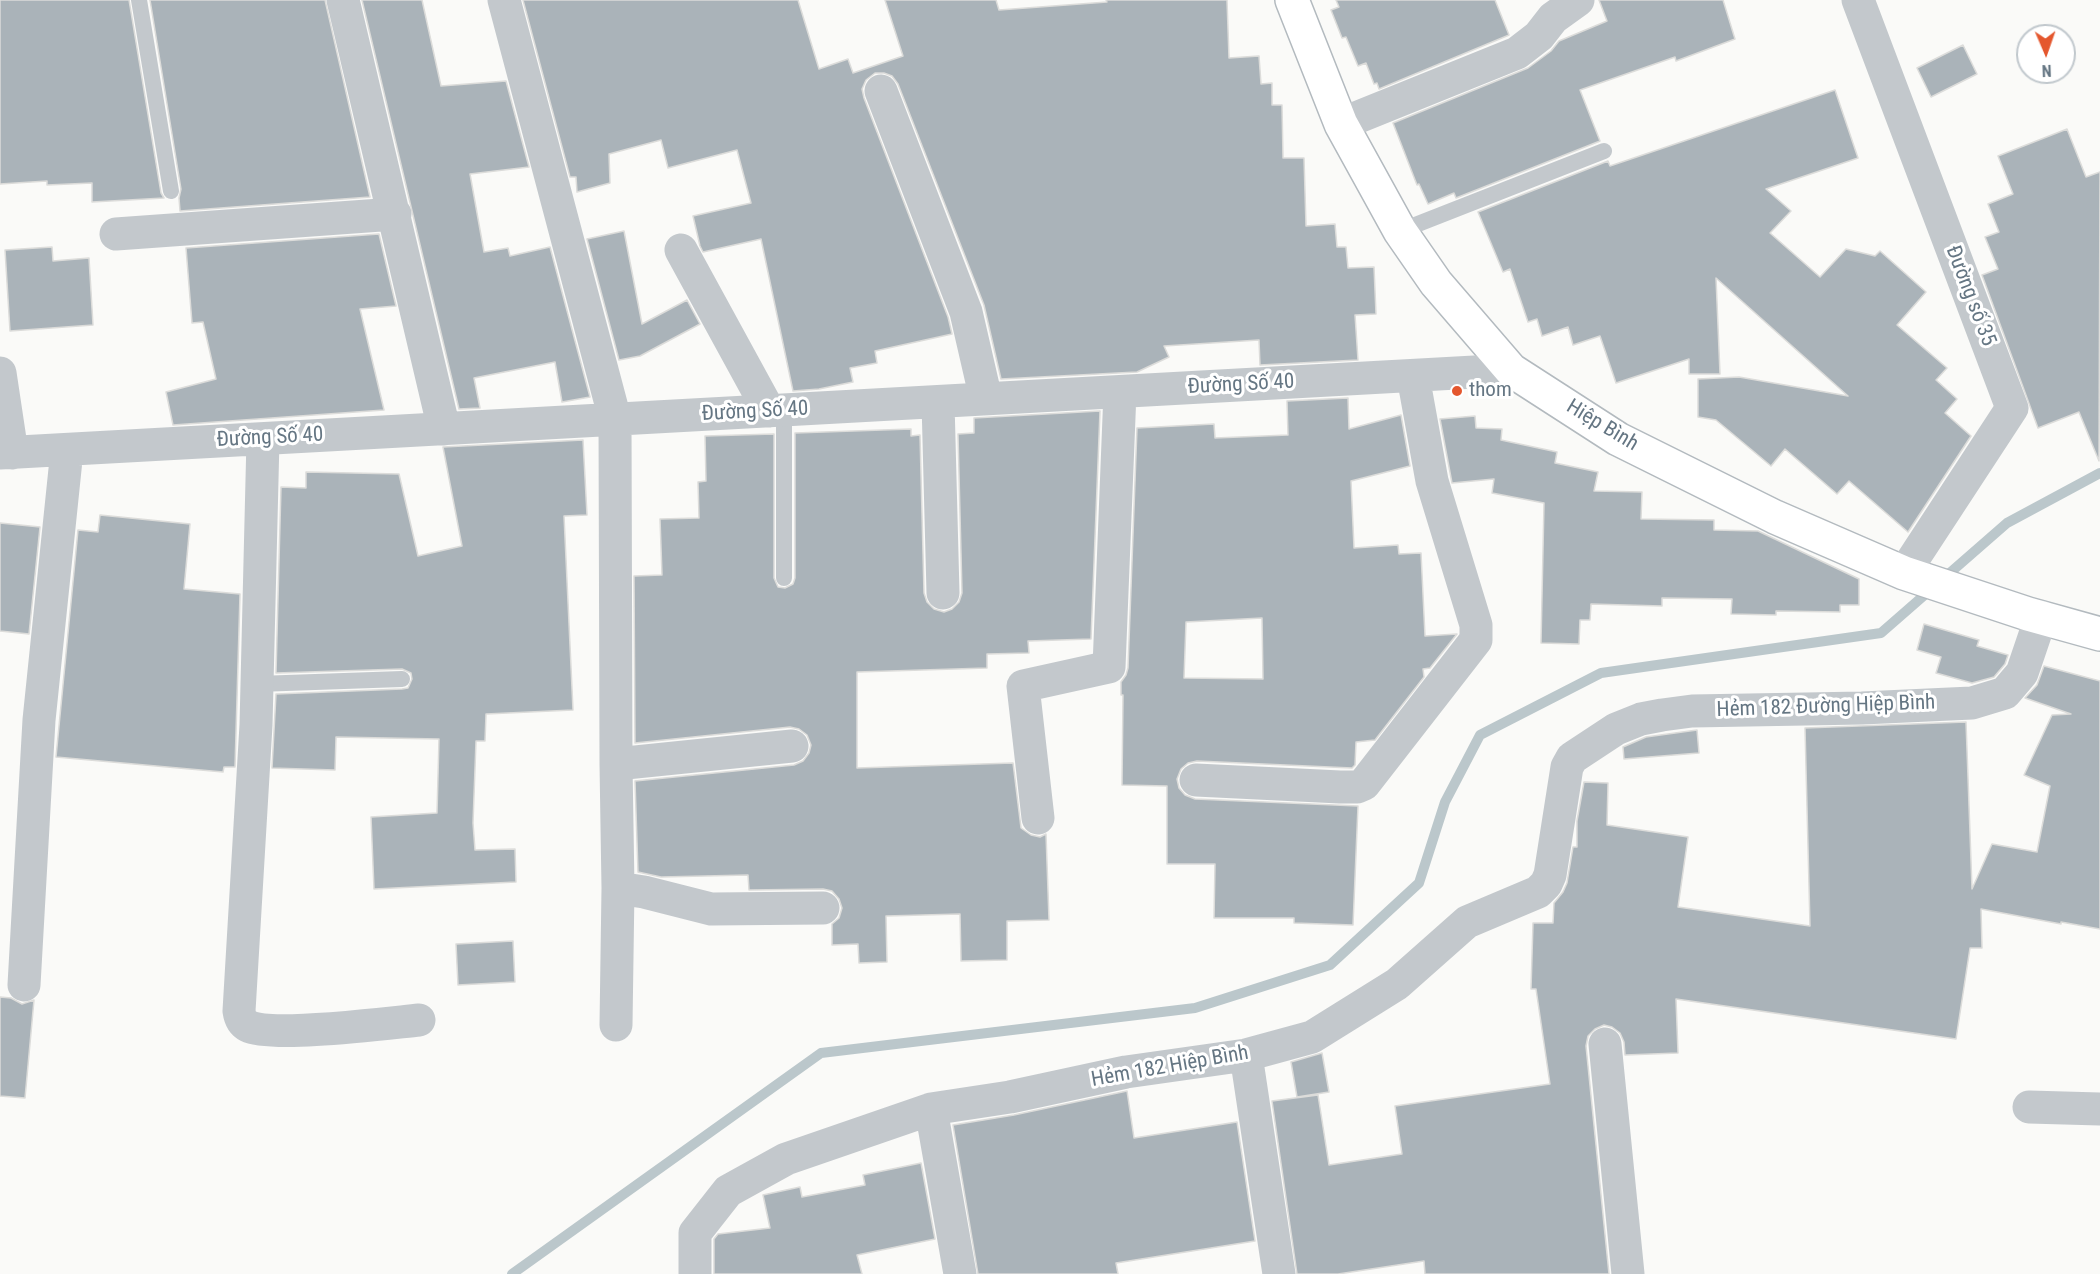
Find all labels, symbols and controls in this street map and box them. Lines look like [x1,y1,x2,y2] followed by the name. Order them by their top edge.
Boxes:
[2016,24,2076,84] north arrow
[2041,61,2052,80] text: N
[1939,242,2001,350] street label: Đường số 35
[1187,370,1295,400] street label: Đường Số 40
[1469,378,1512,404] place label: thom
[1450,384,1464,398] marker: thom
[1561,395,1643,457] street label: Hiệp Bình
[701,397,809,427] street label: Đường Số 40
[216,423,324,453] street label: Đường Số 40
[1716,691,1936,723] street label: Hẻm 182 Đường Hiệp Bình
[1090,1041,1250,1093] street label: Hẻm 182 Hiệp Bình

